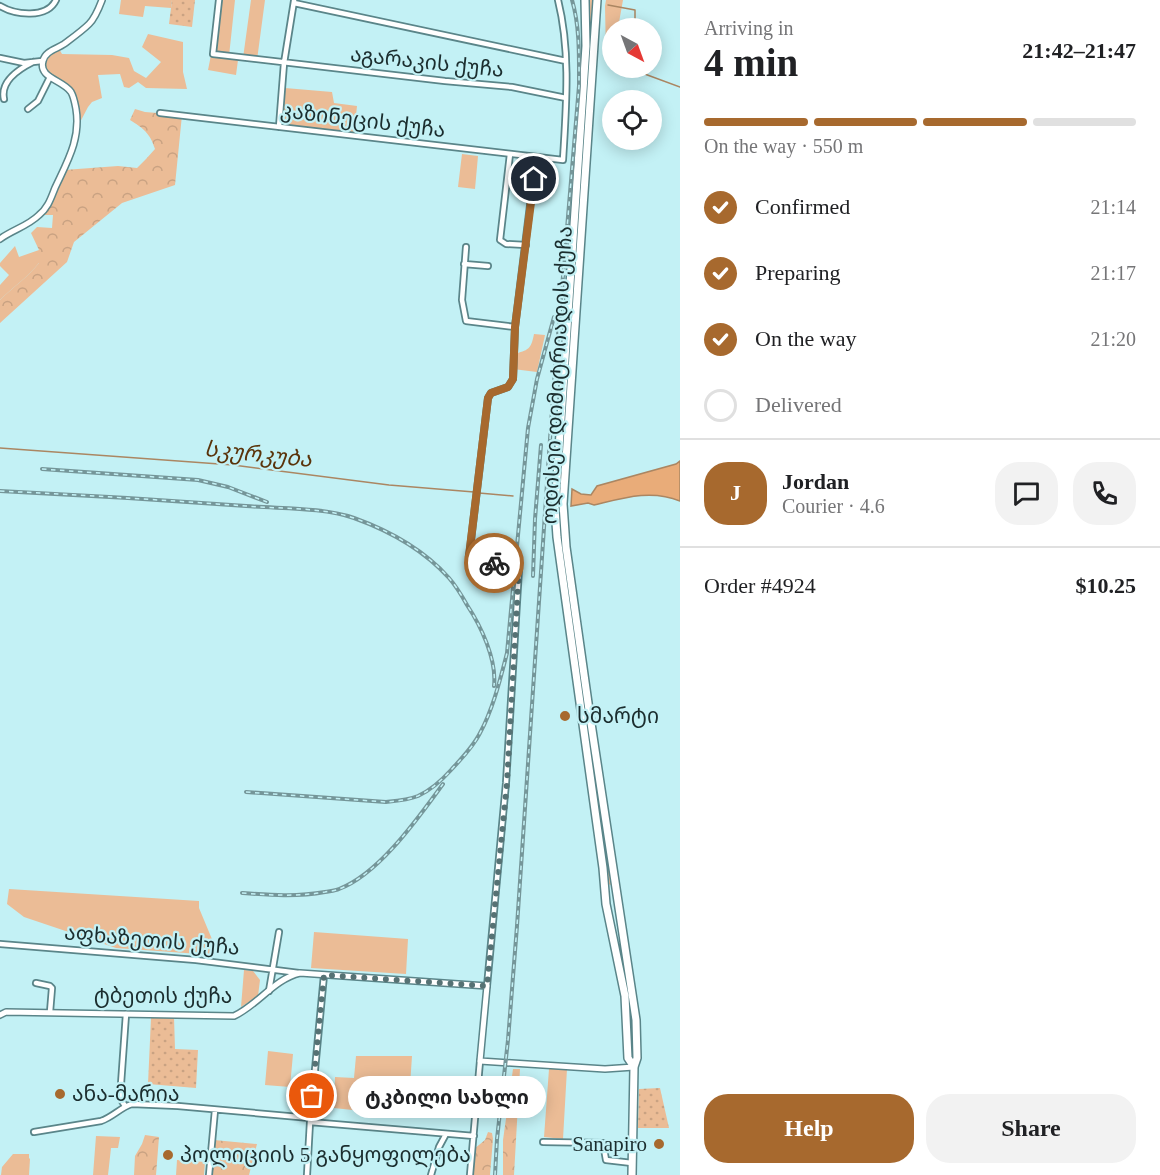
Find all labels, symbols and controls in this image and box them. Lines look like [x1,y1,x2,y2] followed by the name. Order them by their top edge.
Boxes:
[704,17,793,39] text: Arriving in
[602,18,662,78] north arrow
[602,18,662,150] map controls
[1022,38,1136,63] text: 21:42–21:47
[704,41,798,84] text: 4 min
[349,42,505,82] street label: აგარაკის ქუჩა
[602,90,662,150] button: locate
[279,98,447,142] street label: კაზინეცის ქუჩა
[704,135,863,157] text: On the way · 550 m
[508,153,559,204] pin
[517,162,550,195] icon: home
[704,191,737,224] icon: check
[755,194,850,219] text: Confirmed
[1090,196,1136,218] text: 21:14
[537,225,578,525] street label: ოდისეი დიმიტრიადის ქუჩა
[704,257,737,290] icon: check
[755,260,841,285] text: Preparing
[1090,262,1136,284] text: 21:17
[704,323,737,356] icon: check
[755,326,856,351] text: On the way
[1090,328,1136,350] text: 21:20
[755,392,842,417] text: Delivered
[203,436,314,473] water label: სკურკუბა
[995,462,1058,525] button: chat
[1073,462,1136,525] button: phone
[782,469,849,494] text: Jordan
[730,480,741,505] text: J
[782,495,885,517] text: Courier · 4.6
[464,533,524,593] courier
[478,547,511,580] icon: bike
[704,573,816,598] text: Order #4924
[1076,573,1136,598] text: $10.25
[577,704,659,728] place label: სმარტი
[558,709,572,723] marker: სმარტი
[63,920,241,960] street label: აფხაზეთის ქუჩა
[94,984,232,1008] street label: ტბეთის ქუჩა
[286,1070,337,1121] pin
[348,1075,546,1117] callout: ტკბილი სახლი
[295,1079,328,1112] icon: bag
[72,1082,179,1106] place label: ანა-მარია
[365,1086,529,1108] text: ტკბილი სახლი
[53,1087,67,1101] marker: ანა-მარია
[704,1094,914,1163] button: Help
[926,1094,1136,1163] button: Share
[572,1132,647,1156] place label: Sanapiro
[652,1137,666,1151] marker: Sanapiro
[180,1143,471,1168] place label: პოლიციის 5 განყოფილება
[161,1148,175,1162] marker: პოლიციის 5 განყოფილება

